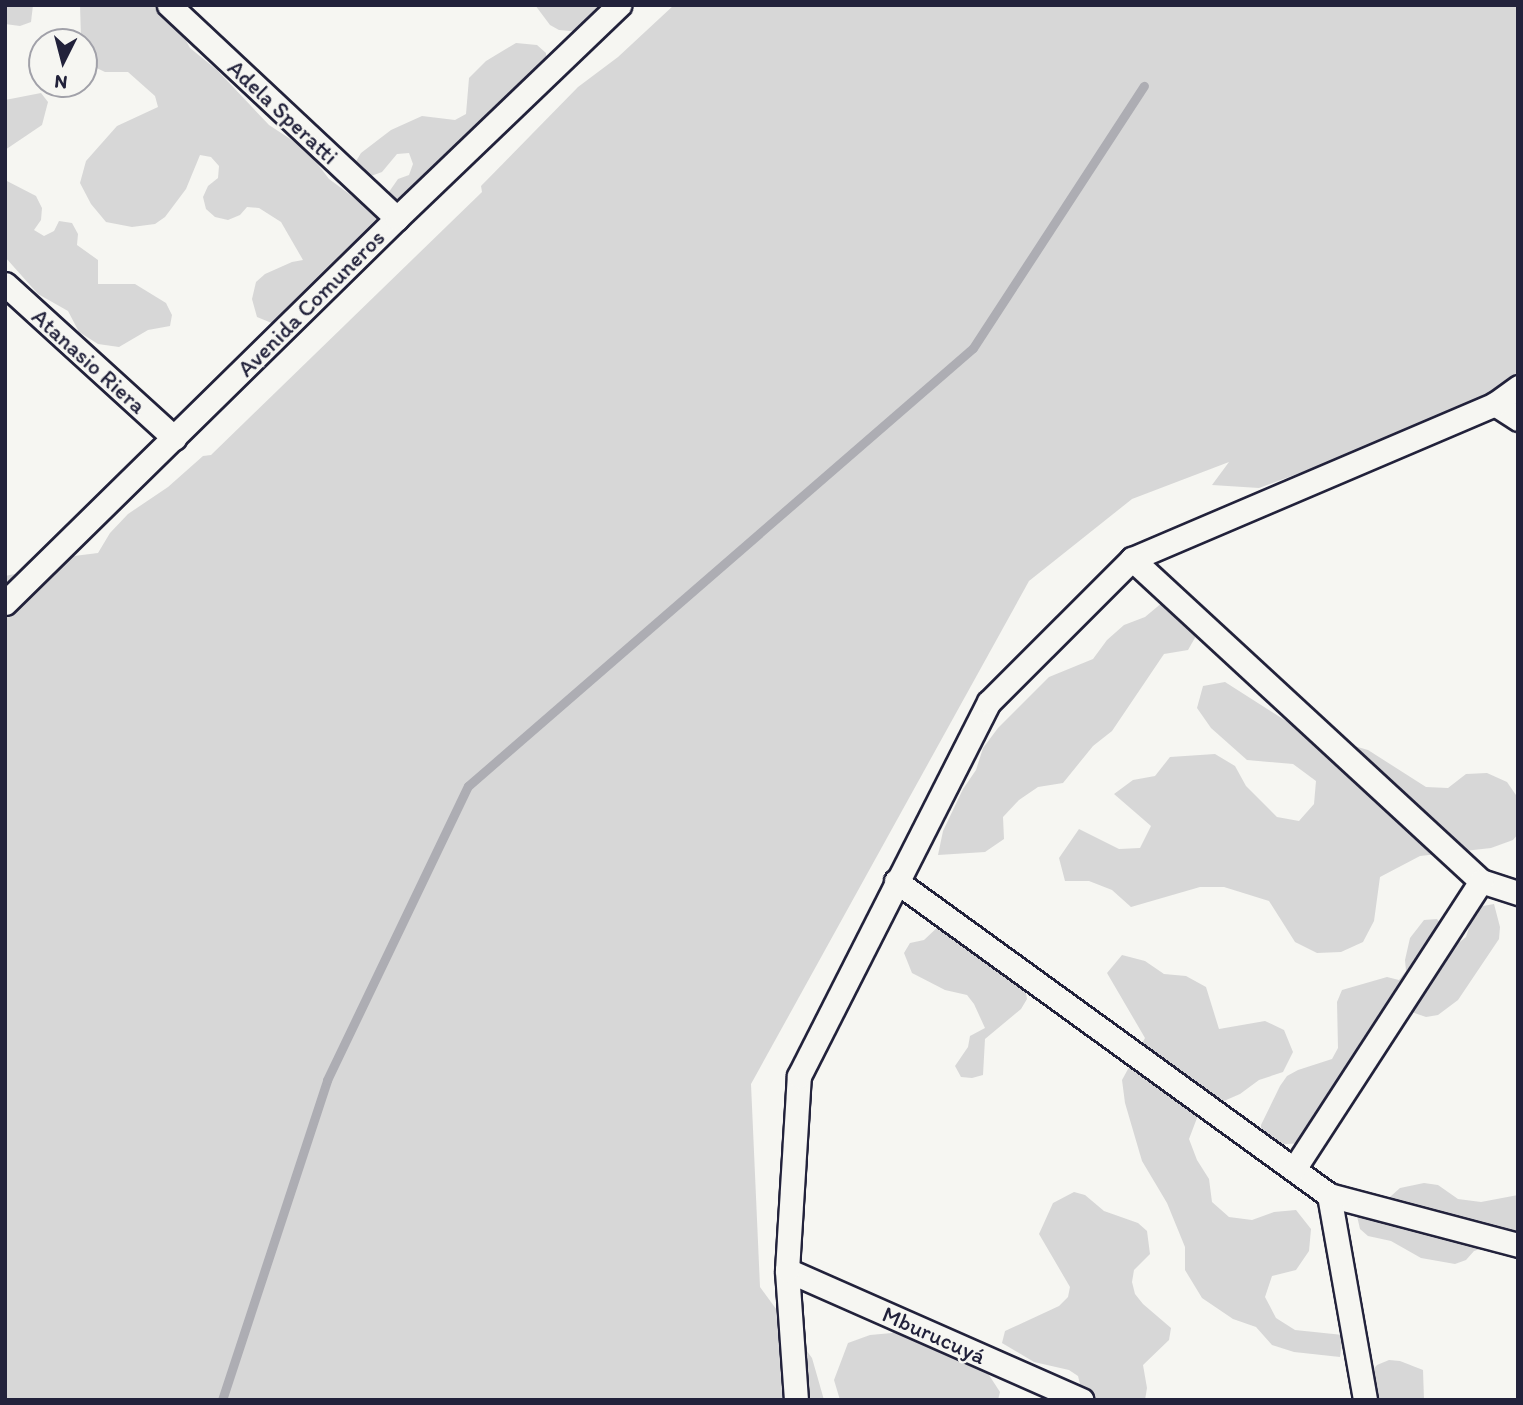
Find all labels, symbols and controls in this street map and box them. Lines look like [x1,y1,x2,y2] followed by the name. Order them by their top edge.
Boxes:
[28,28,98,98] north arrow
[223,54,343,170] street label: Adela Speratti
[53,70,69,95] text: N
[232,224,390,382] street label: Avenida Comuneros
[26,303,152,419] street label: Atanasio Riera
[878,1300,990,1370] street label: Mburucuyá

